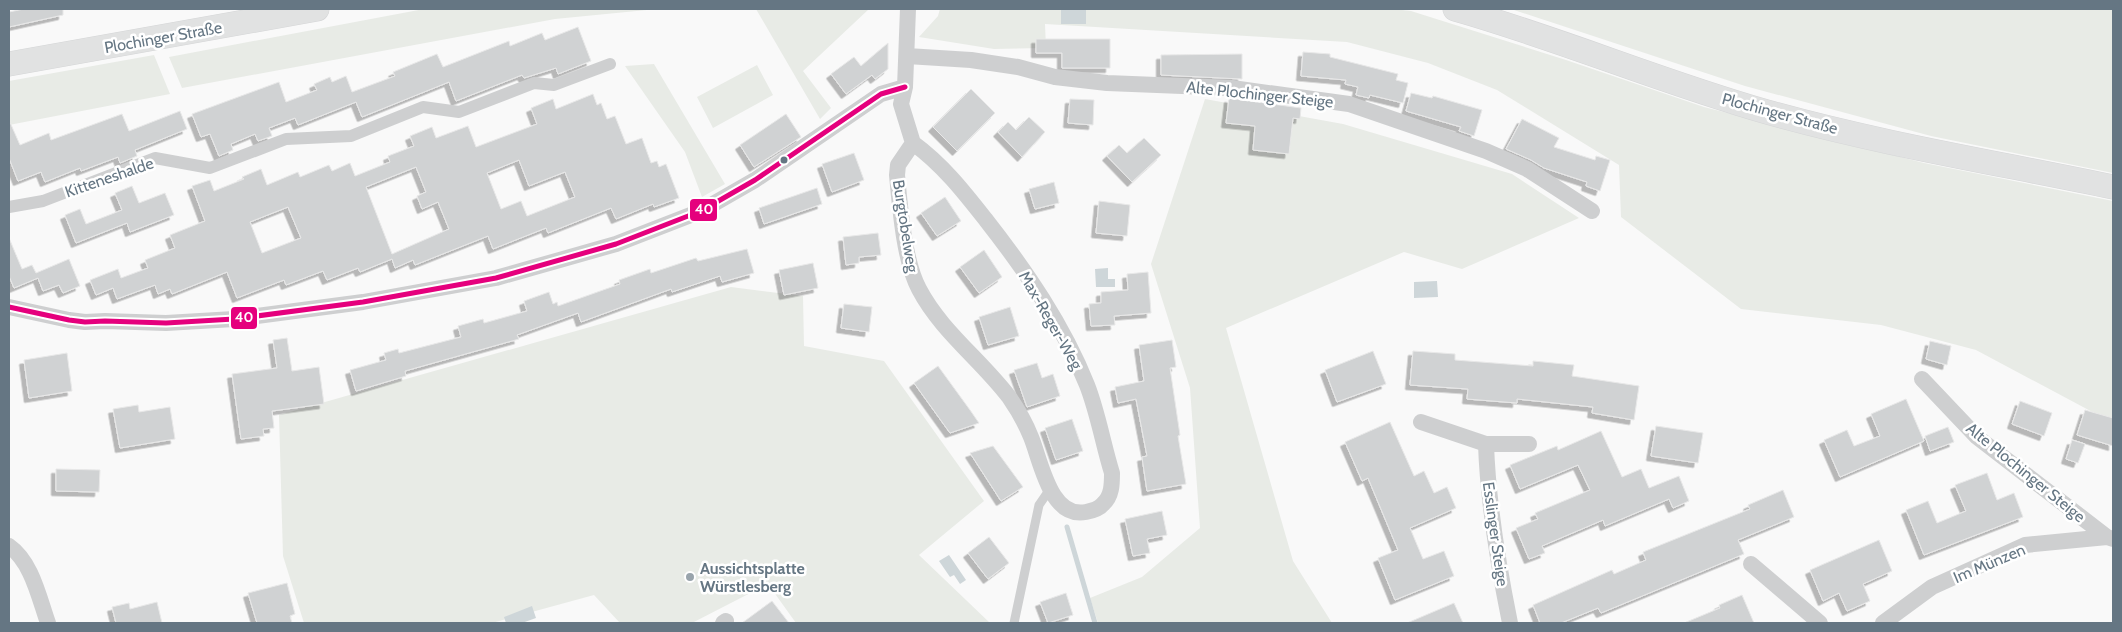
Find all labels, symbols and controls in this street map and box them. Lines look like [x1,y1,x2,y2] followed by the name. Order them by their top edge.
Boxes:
[103,18,223,57] street label: Plochinger Straße
[1186,77,1334,112] street label: Alte Plochinger Steige
[1720,89,1840,138] street label: Plochinger Straße
[62,153,156,202] street label: Kitteneshalde
[779,155,789,165] unlabelled marker
[889,178,922,275] street label: Burgtobelweg
[689,198,718,222] line badge: 40
[695,200,713,218] text: 40
[1015,268,1087,374] street label: Max-Reger-Weg
[230,306,258,330] line badge: 40
[235,308,253,326] text: 40
[1962,419,2089,526] street label: Alte Plochinger Steige
[1479,481,1512,587] street label: Esslinger Steige
[1950,540,2028,587] street label: Im Münzen
[700,559,805,596] place label: Aussichtsplatte Würstlesberg
[684,571,696,583] marker: Aussichtsplatte Würstlesberg

